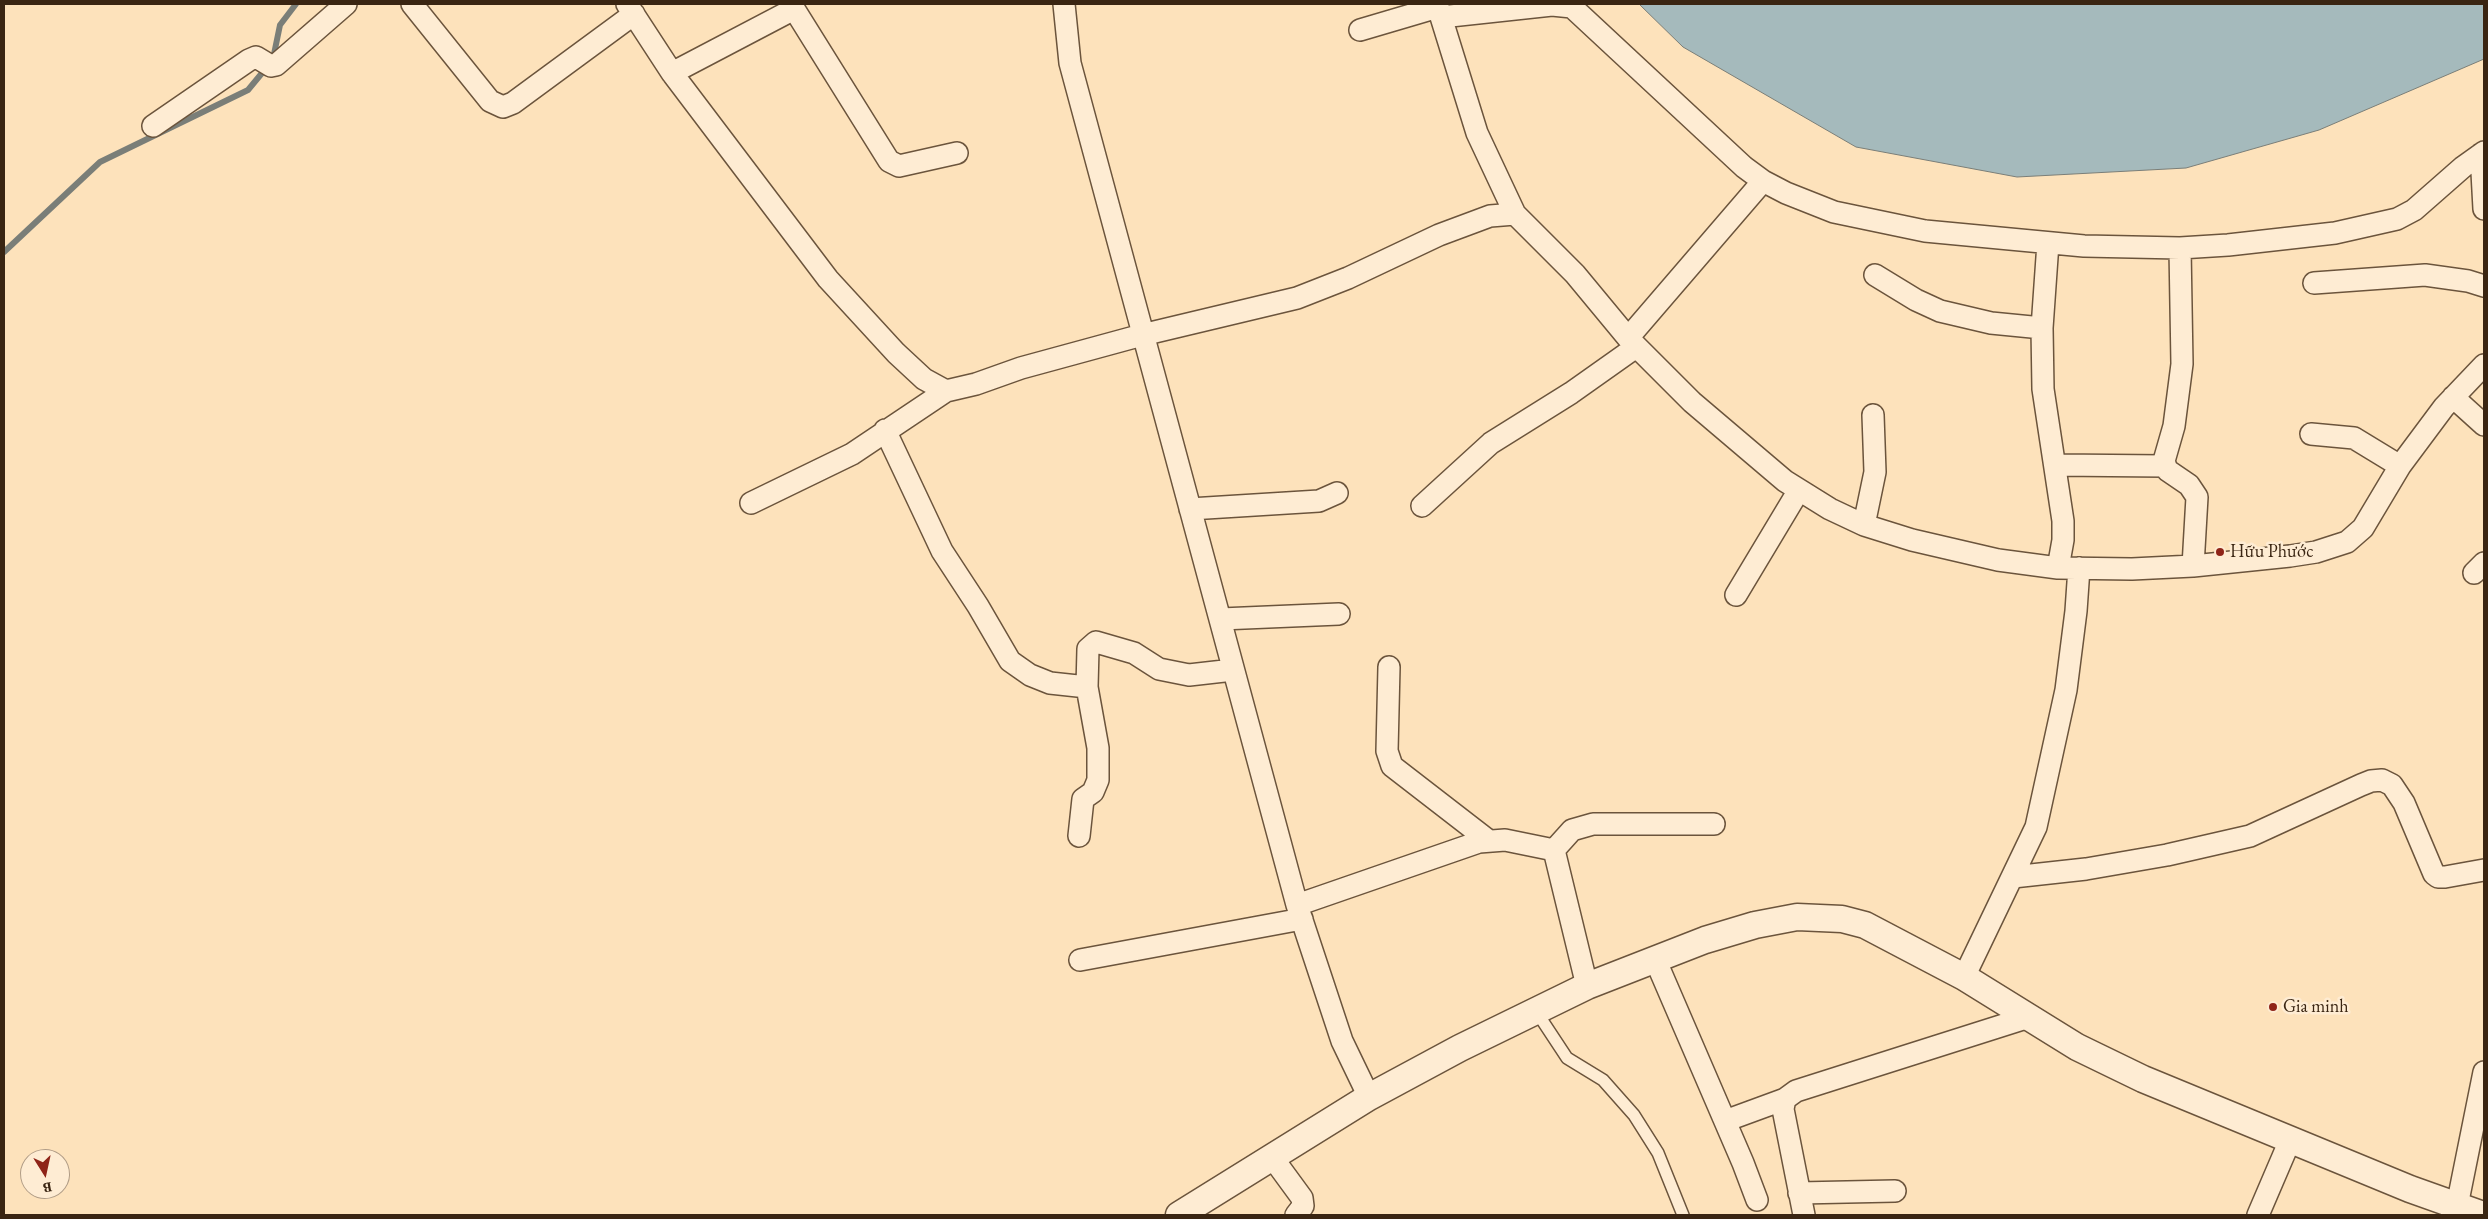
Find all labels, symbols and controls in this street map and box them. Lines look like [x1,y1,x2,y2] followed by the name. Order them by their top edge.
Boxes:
[2230,541,2314,563] place label: Hữu Phước
[2214,546,2226,558] marker: Hữu Phước
[2283,996,2349,1018] place label: Gia minh
[2267,1001,2279,1013] marker: Gia minh
[20,1149,70,1199] north arrow
[42,1178,53,1197] text: B

